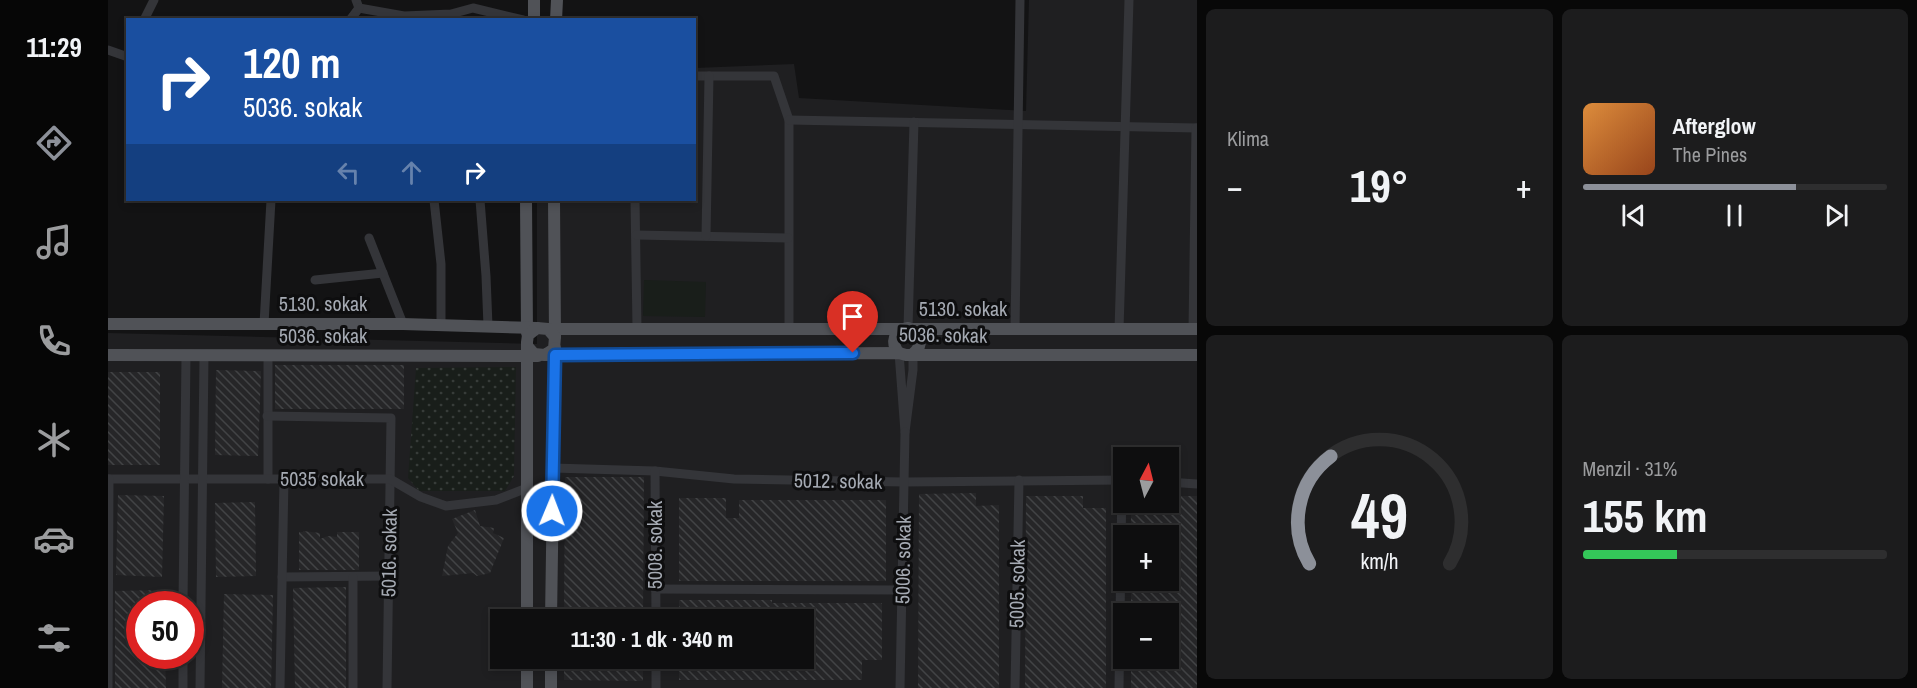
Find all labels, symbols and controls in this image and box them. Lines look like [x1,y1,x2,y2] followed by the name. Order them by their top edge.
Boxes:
[26,29,82,65] text: 11:29
[243,35,341,91] text: 120 m
[144,42,222,120] icon: right
[243,89,362,125] text: 5036. sokak
[1673,111,1756,141] text: Afterglow
[33,122,75,164] icon: directions
[1227,125,1269,152] text: Klima
[1673,141,1747,168] text: The Pines
[1350,155,1409,216] text: 19°
[332,156,365,189] icon: left
[395,156,428,189] icon: ahead
[458,156,491,189] icon: right
[1227,164,1243,208] text: −
[1516,164,1531,208] text: +
[1617,199,1650,232] icon: previous
[1718,199,1751,232] icon: pause
[1820,199,1853,232] icon: next
[33,221,75,263] icon: music
[279,290,368,317] street label: 5130. sokak
[827,291,878,353] pin
[919,295,1008,322] street label: 5130. sokak
[836,300,869,333] icon: arrive
[33,320,75,362] icon: phone
[899,320,988,349] street label: 5036. sokak
[279,322,368,349] street label: 5036. sokak
[33,419,75,461] icon: climate
[1113,447,1179,513] north arrow
[1113,447,1179,669] map controls
[1583,455,1677,482] text: Menzil · 31%
[280,465,365,492] street label: 5035 sokak
[794,466,883,495] street label: 5012. sokak
[1351,473,1408,557] text: 49
[520,479,584,543] position arrow
[1583,485,1708,546] text: 155 km
[641,500,668,589] street label: 5008. sokak
[374,508,403,597] street label: 5016. sokak
[888,515,917,604] street label: 5006. sokak
[33,518,75,560] icon: car
[1113,525,1179,591] button: +
[1002,539,1031,628] street label: 5005. sokak
[1360,547,1398,576] text: km/h
[126,591,204,669] speed limit sign: 50
[1113,603,1179,669] button: −
[33,617,75,659] icon: filters
[571,624,733,654] text: 11:30 · 1 dk · 340 m

